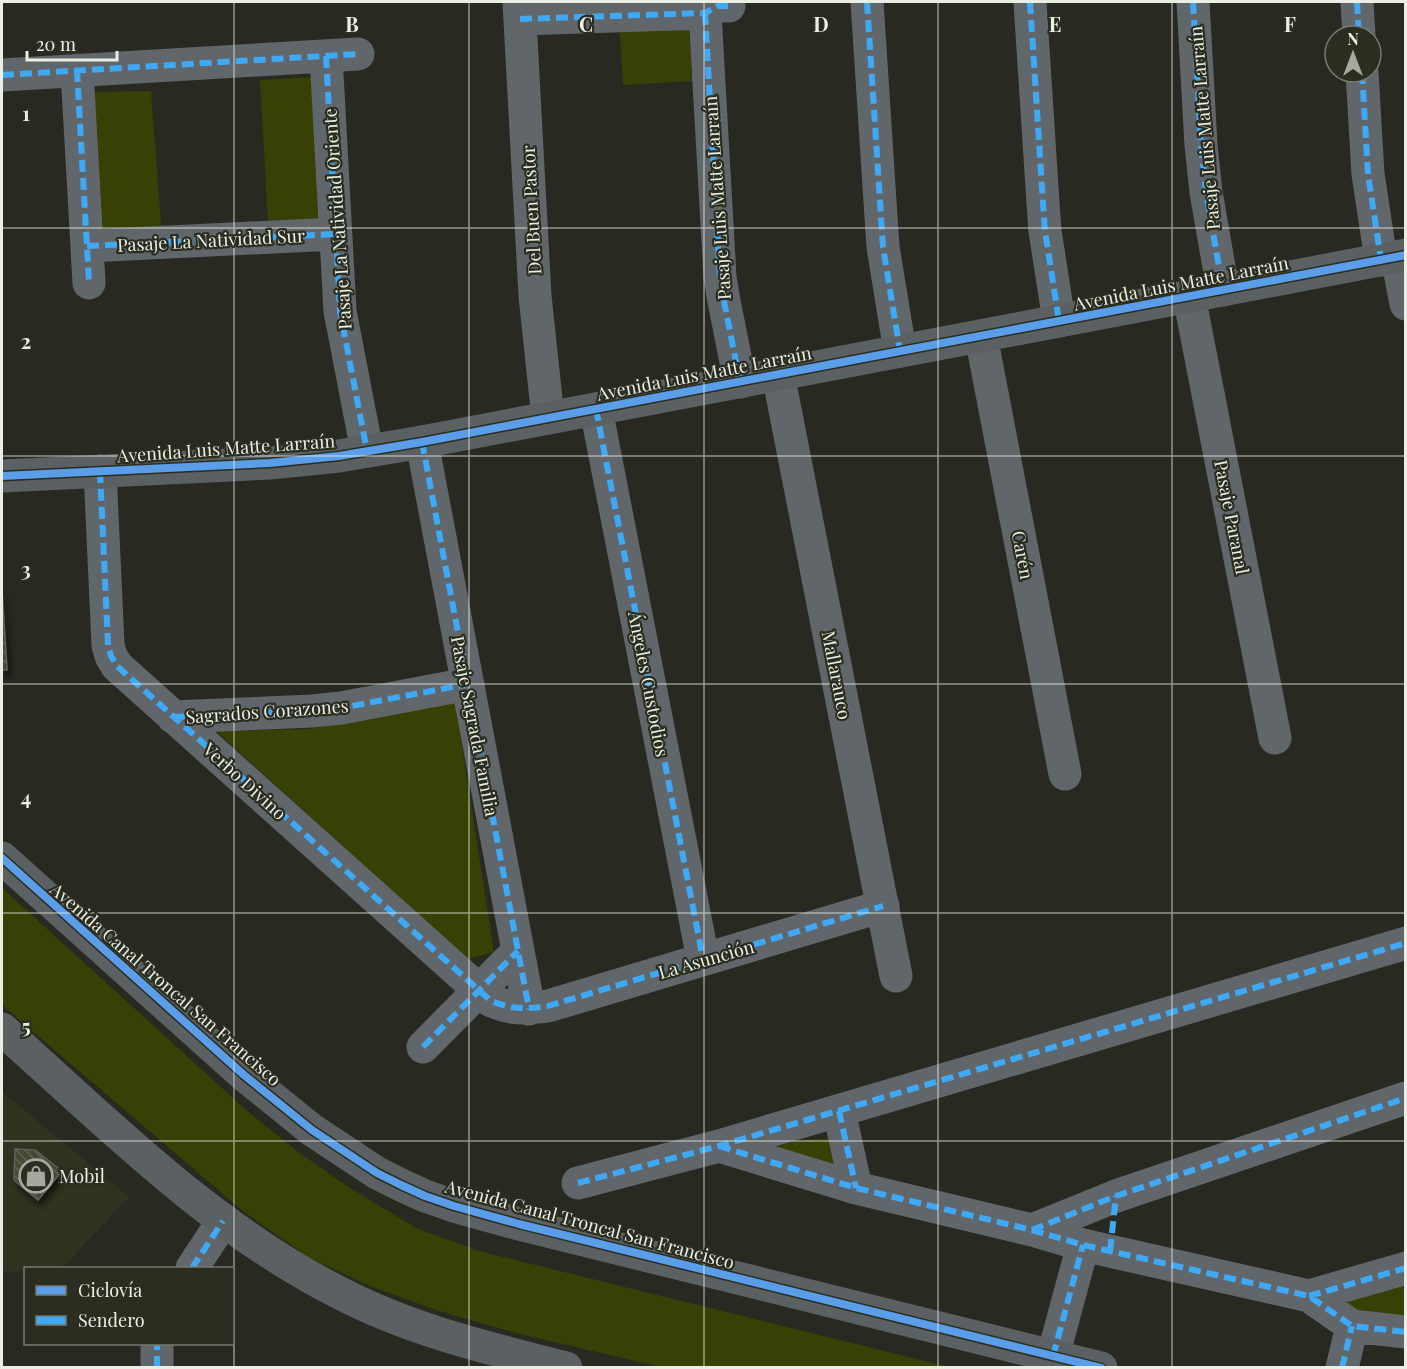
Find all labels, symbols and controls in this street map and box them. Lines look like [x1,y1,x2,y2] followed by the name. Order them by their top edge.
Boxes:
[345,10,359,37] text: B
[579,10,593,37] text: C
[813,10,829,37] text: D
[1049,10,1061,37] text: E
[1284,10,1296,37] text: F
[27,24,117,62] scale bar
[1323,24,1383,84] north arrow
[1183,25,1225,231] street label: Pasaje Luis Matte Larraín
[1347,28,1359,49] text: N
[36,32,76,56] text: 20 m
[698,95,736,301] street label: Pasaje Luis Matte Larraín
[22,99,30,126] text: 1
[317,107,357,331] street label: Pasaje La Natividad Oriente
[516,145,546,275] street label: Del Buen Pastor
[116,223,306,257] street label: Pasaje La Natividad Sur
[1071,250,1291,316] street label: Avenida Luis Matte Larraín
[21,327,31,354] text: 2
[594,340,814,406] street label: Avenida Luis Matte Larraín
[115,428,336,468] street label: Avenida Luis Matte Larraín
[1209,458,1255,576] street label: Pasaje Paranal
[1007,529,1039,582] street label: Carén
[21,555,31,582] text: 3
[623,608,675,759] street label: Ángeles Custodios
[817,629,857,722] street label: Mallarauco
[446,634,504,818] street label: Pasaje Sagrada Familia
[185,693,349,729] street label: Sagrados Corazones
[197,736,292,825] street label: Verbo Divino
[21,783,31,810] text: 4
[45,876,287,1091] street label: Avenida Canal Troncal San Francisco
[655,934,757,984] street label: La Asunción
[21,1012,31,1039] text: 5
[18,1158,54,1194] shop icon: Mobil
[59,1164,105,1188] place label: Mobil
[442,1174,737,1274] street label: Avenida Canal Troncal San Francisco
[24,1267,234,1345] legend
[78,1278,142,1302] text: Ciclovía
[78,1308,145,1332] text: Sendero

